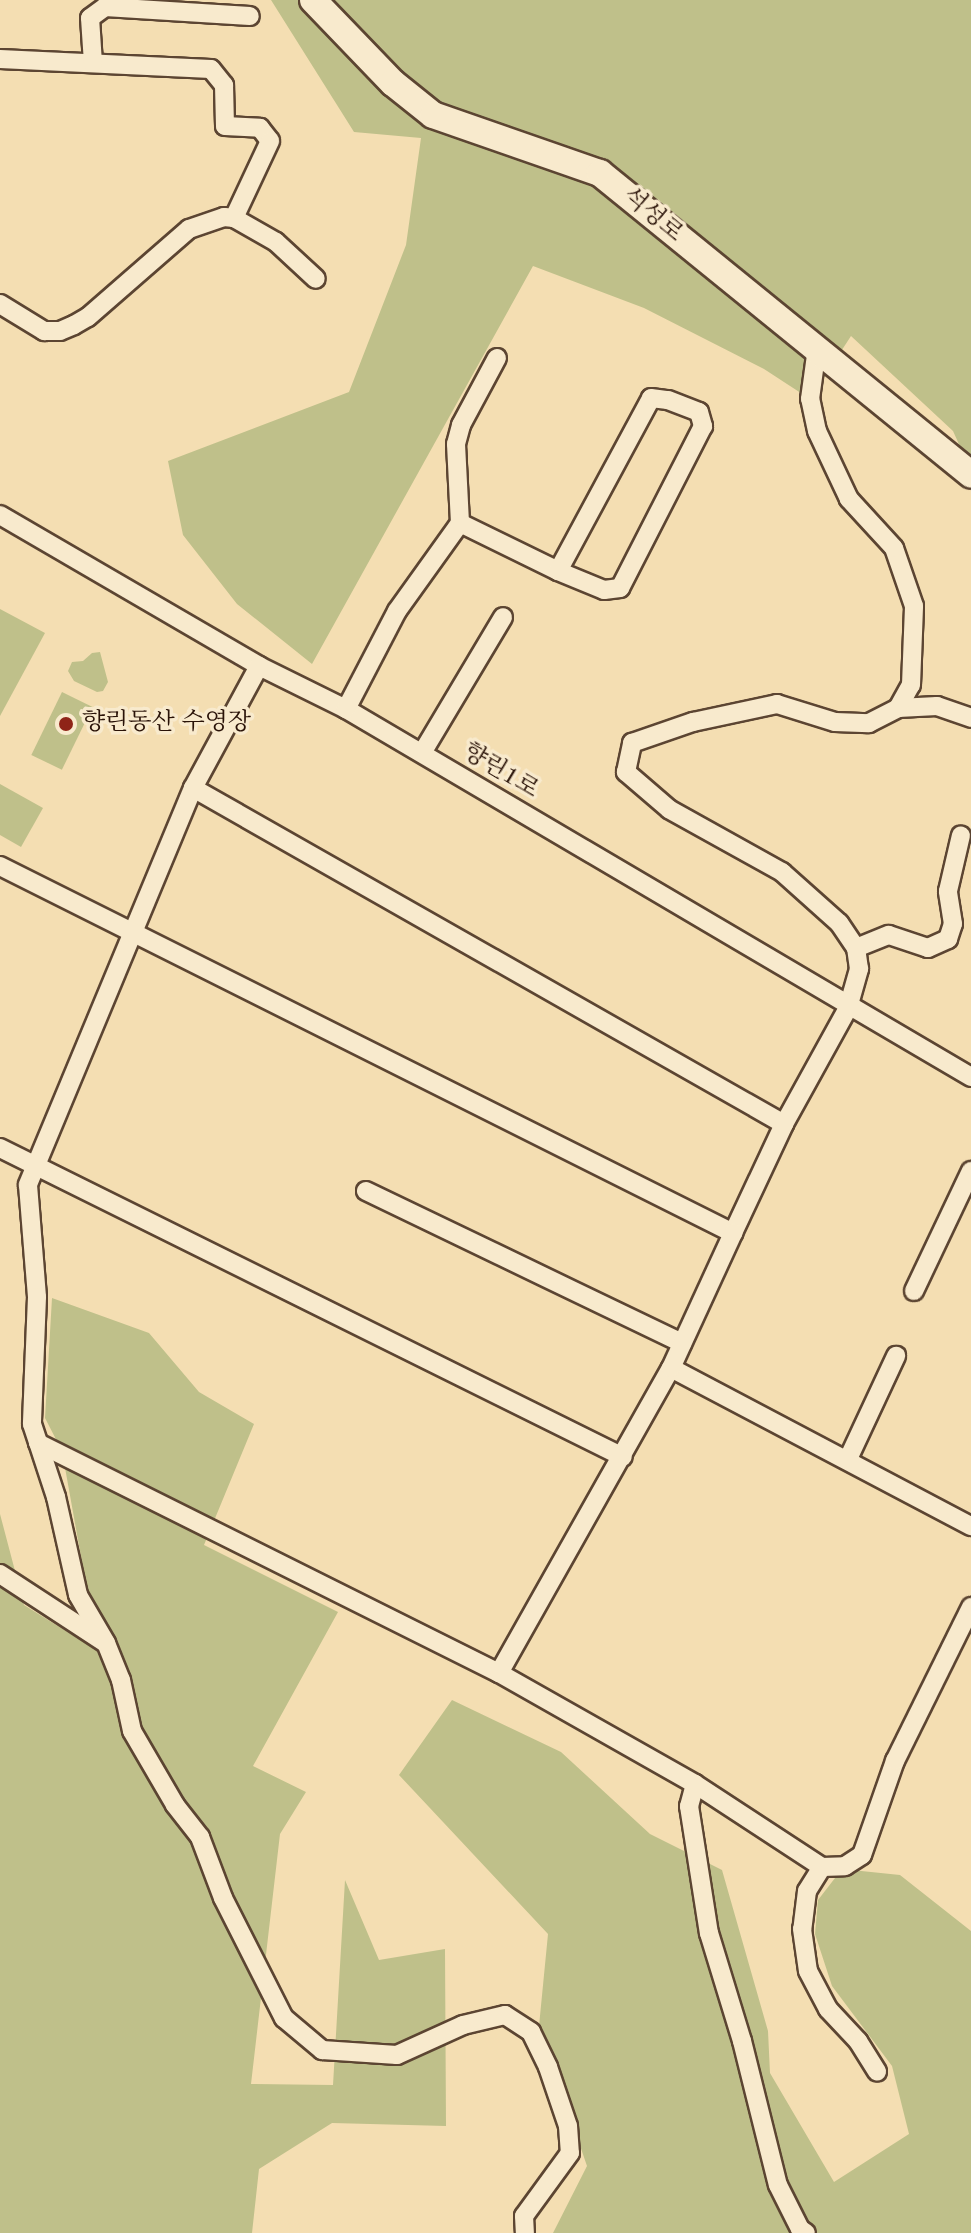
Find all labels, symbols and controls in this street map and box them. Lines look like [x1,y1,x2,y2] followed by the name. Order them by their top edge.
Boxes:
[616,183,688,249] street label: 석성로
[82,710,251,738] place label: 향린동산 수영장
[57,715,75,733] marker: 향린동산 수영장
[457,738,543,806] street label: 향린1로

